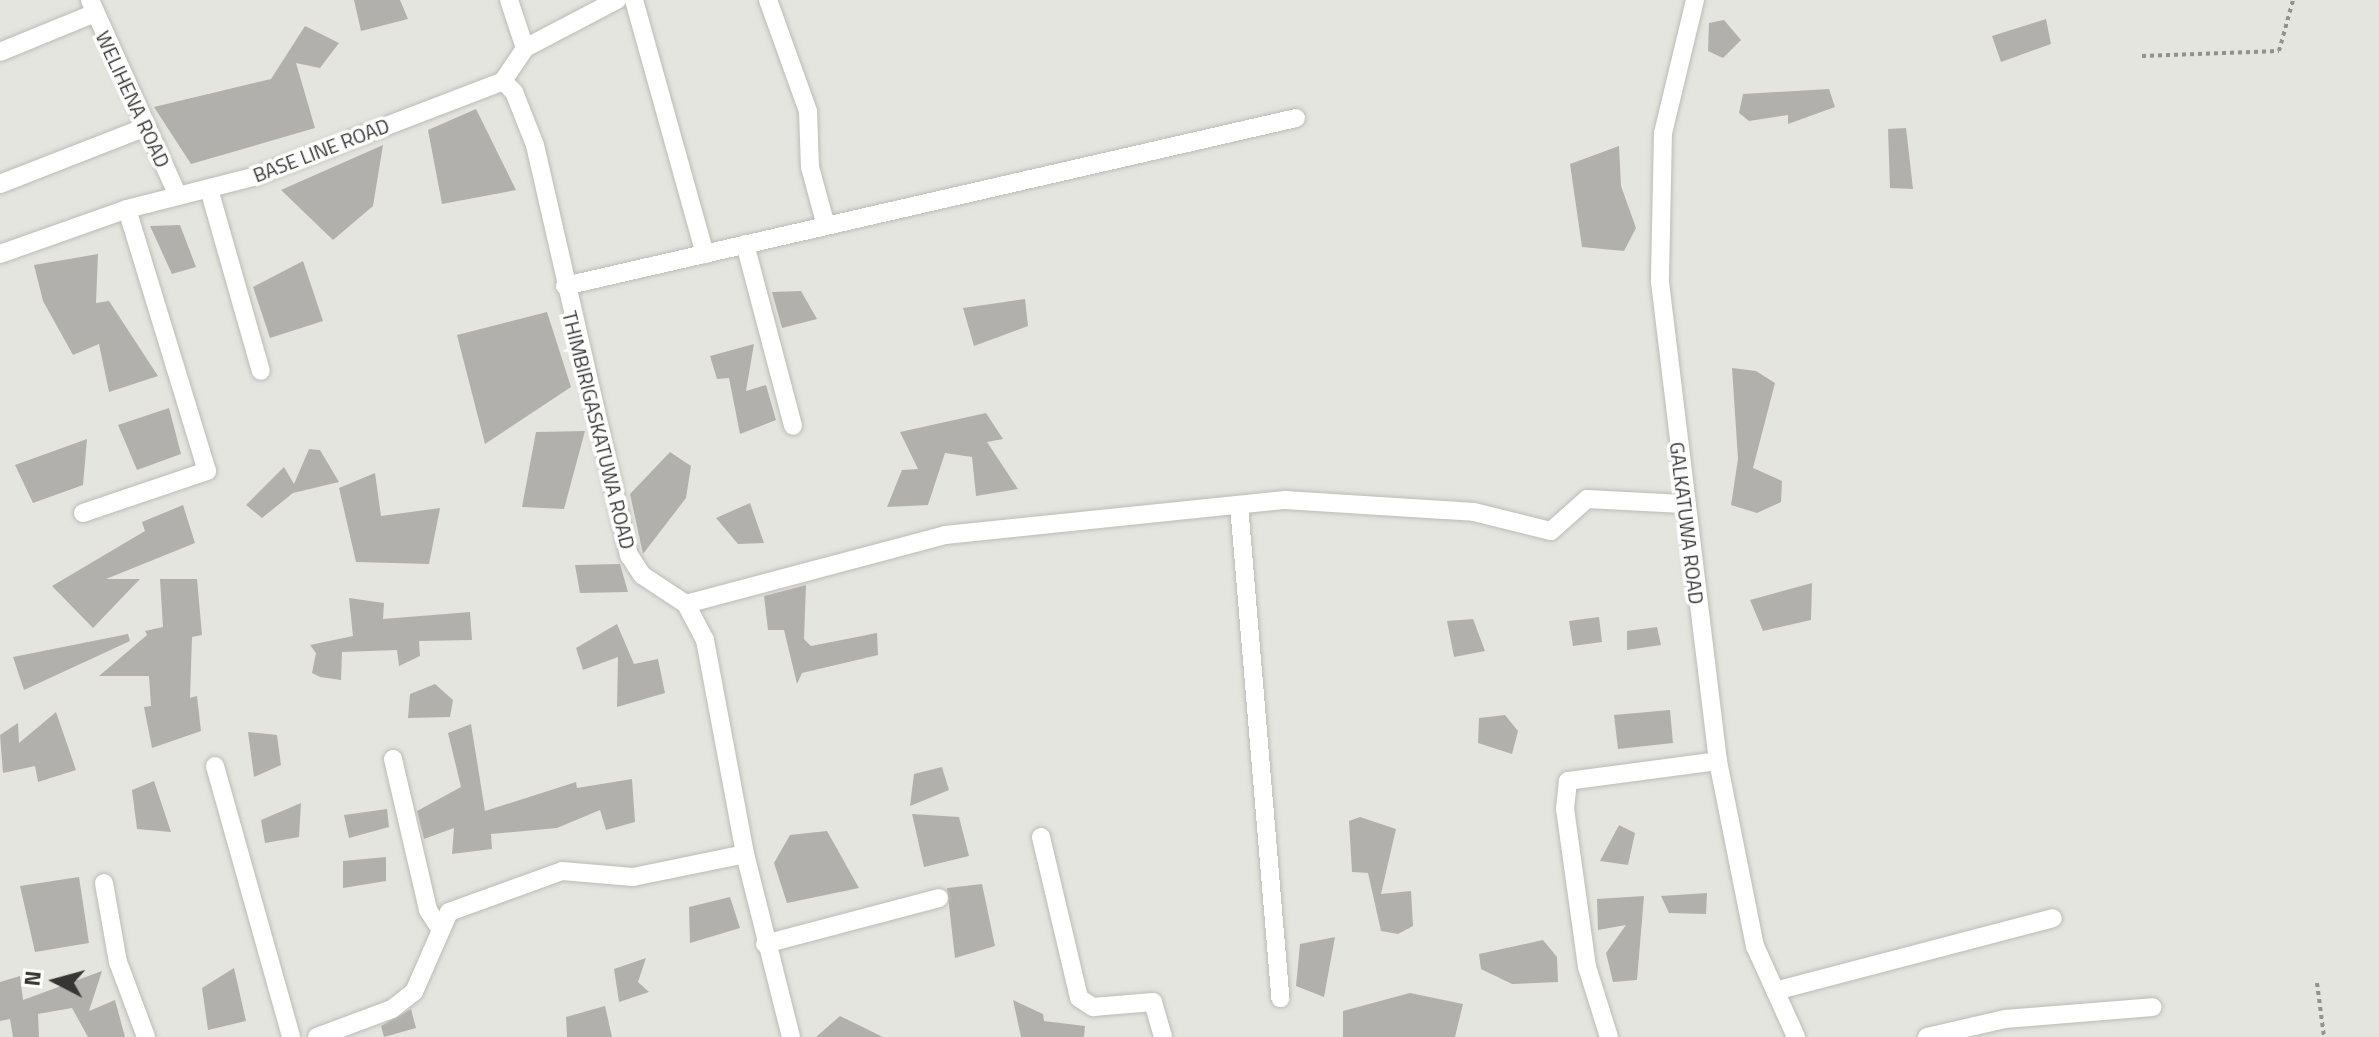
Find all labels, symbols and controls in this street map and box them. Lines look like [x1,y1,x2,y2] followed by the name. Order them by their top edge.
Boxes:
[91,27,175,171] street label: WELIHENA ROAD
[250,113,392,187] street label: BASE LINE ROAD
[558,308,640,552] street label: THIMBIRIGASKATUWA ROAD
[1665,441,1709,605] street label: GALKATUWA ROAD
[16,941,96,1021] north arrow
[14,969,50,988] text: N

